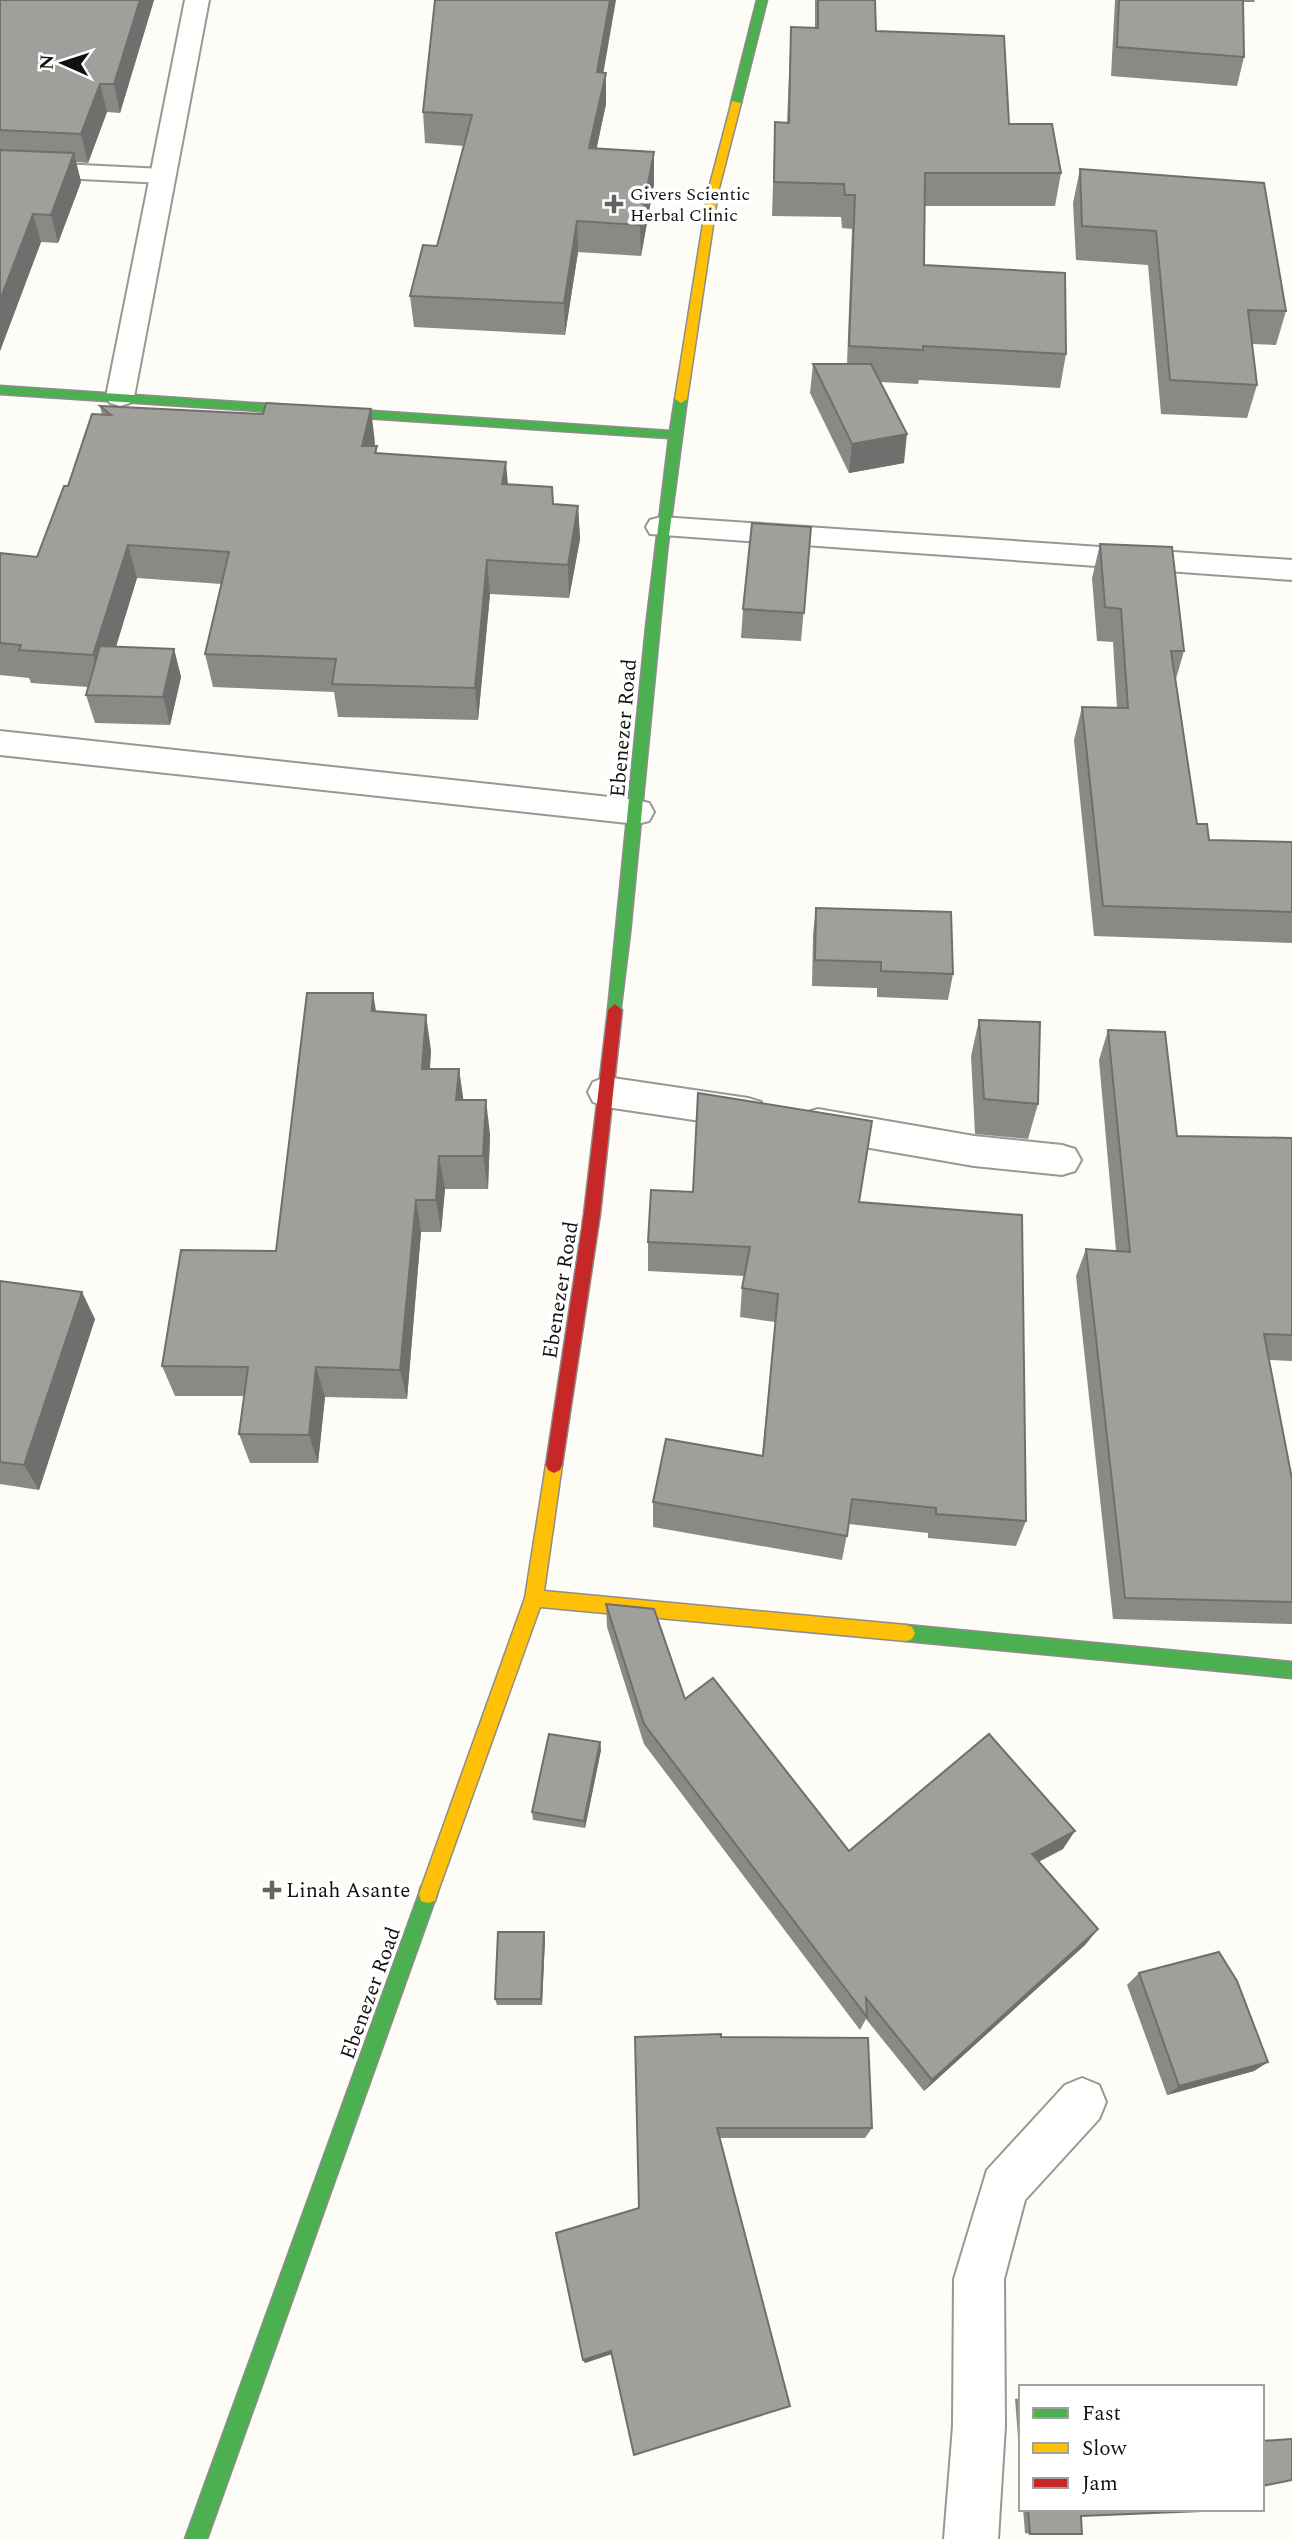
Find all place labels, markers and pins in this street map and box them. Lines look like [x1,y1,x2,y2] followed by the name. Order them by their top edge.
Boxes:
[630,181,750,229] place label: Givers Scientic Herbal Clinic
[604,194,624,214] marker: Givers Scientic Herbal Clinic
[286,1875,410,1907] place label: Linah Asante
[264,1882,280,1898] marker: Linah Asante

